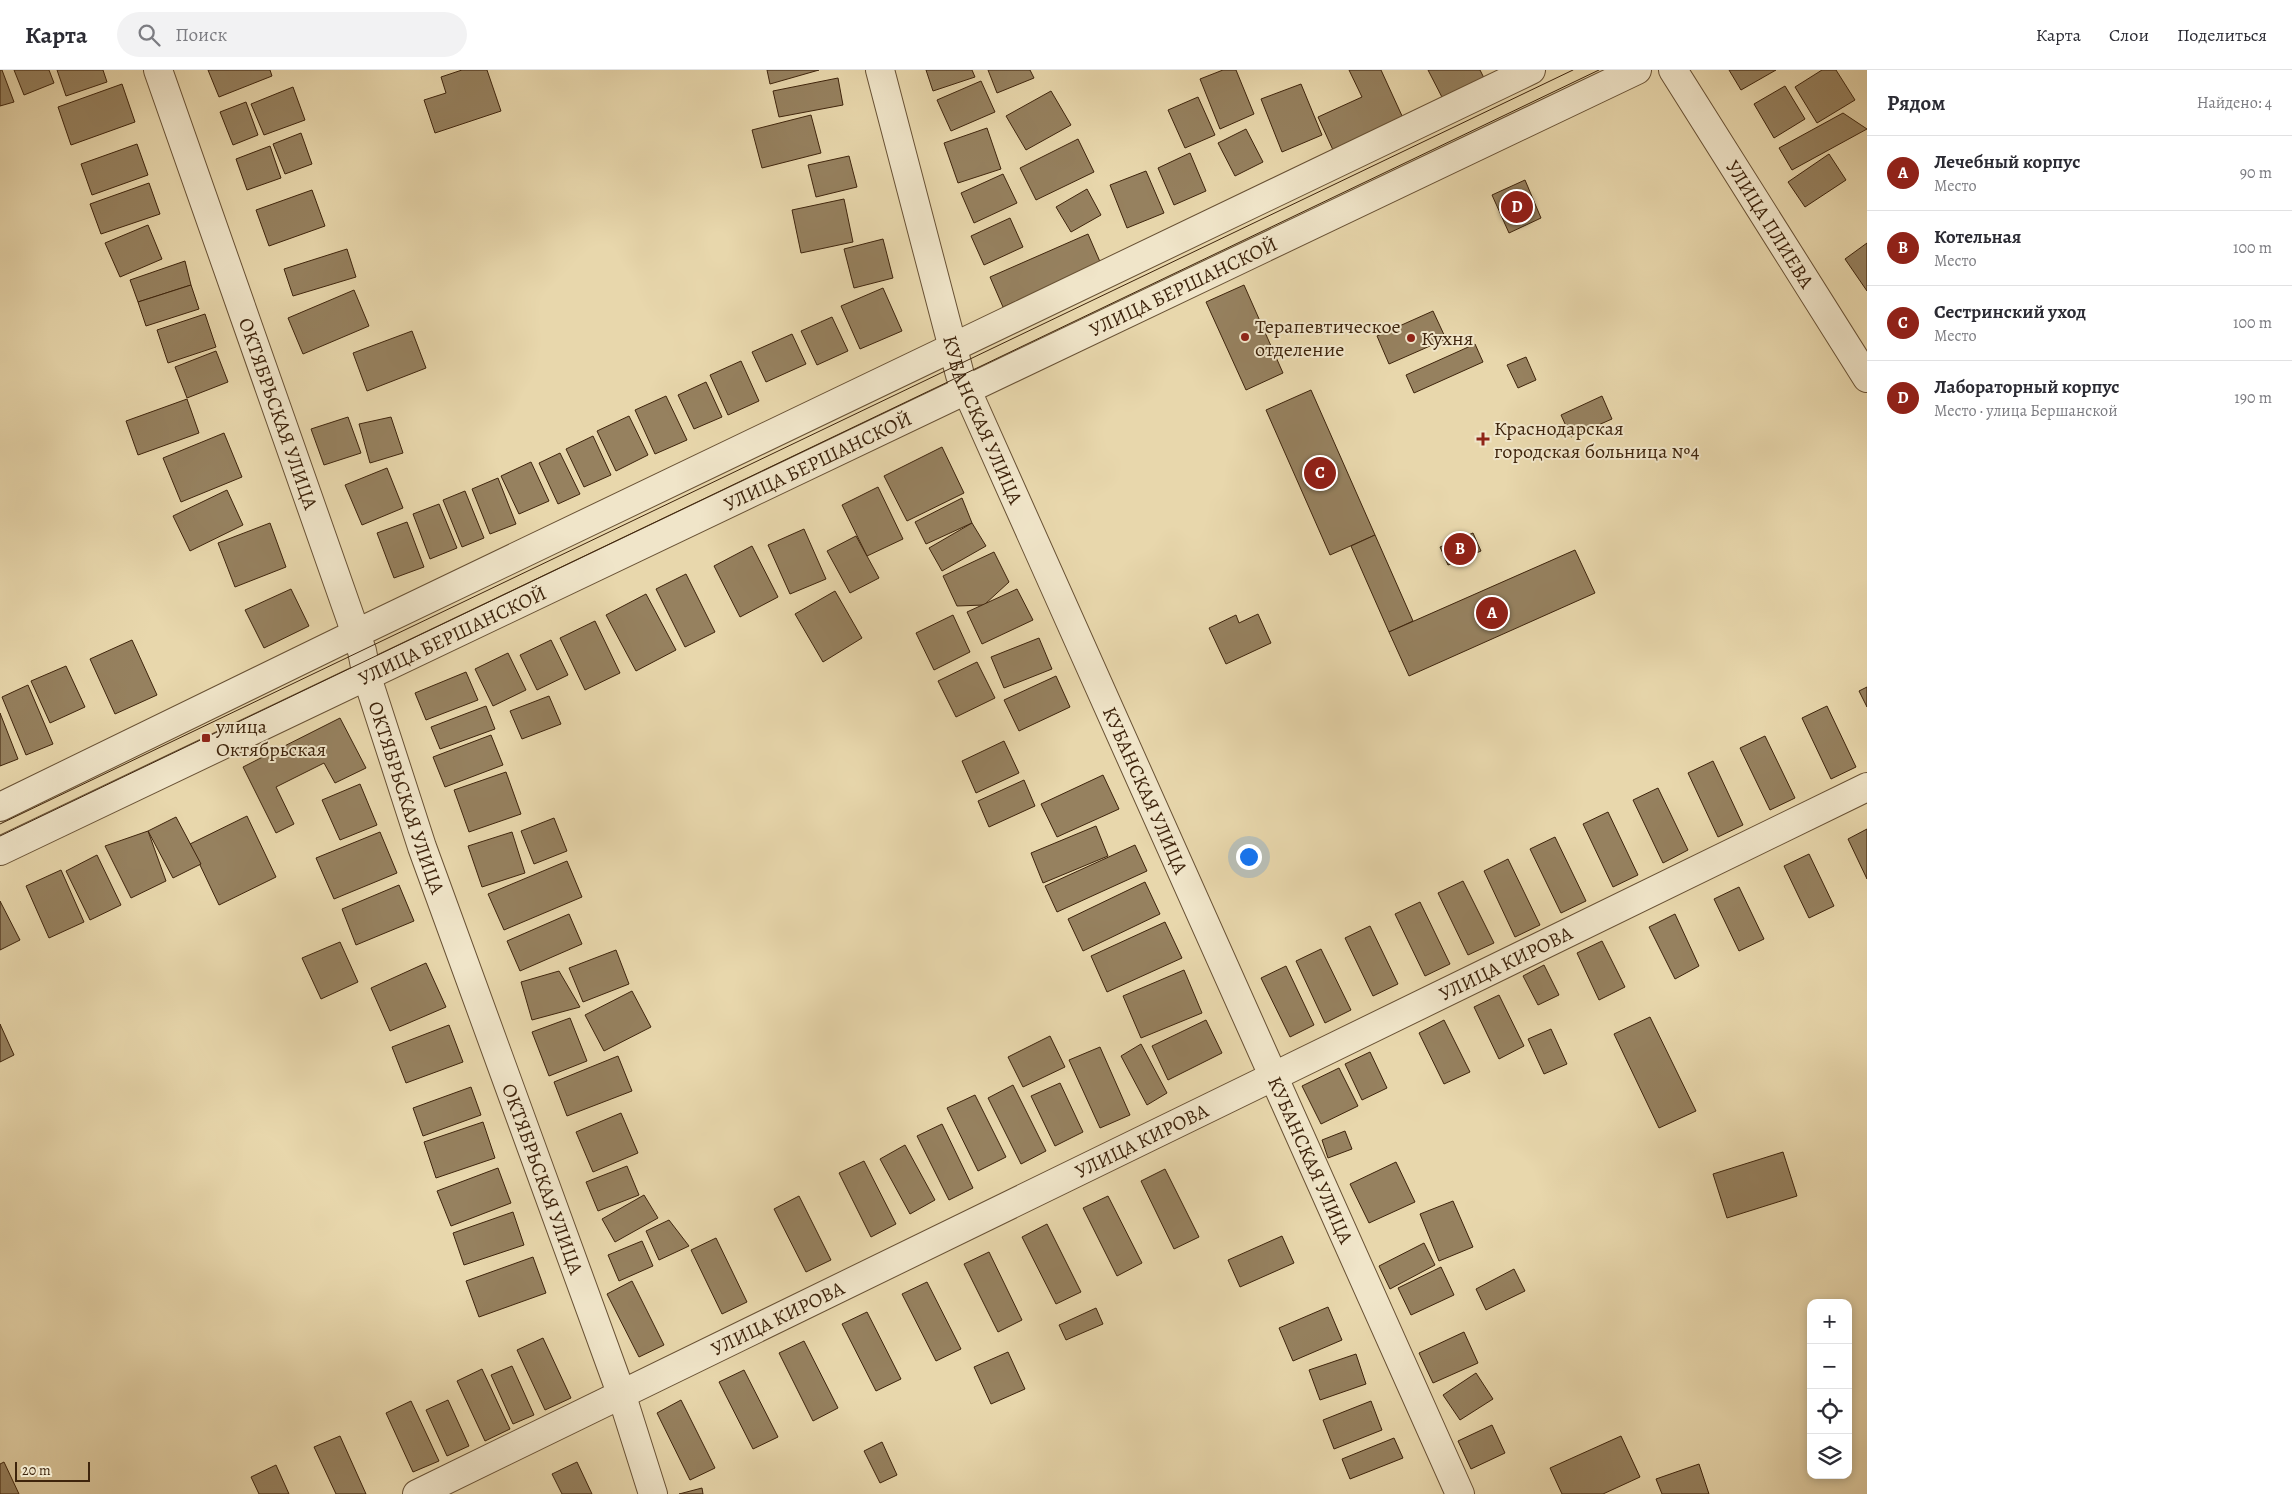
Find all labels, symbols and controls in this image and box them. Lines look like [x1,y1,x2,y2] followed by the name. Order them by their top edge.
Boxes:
[117,12,467,57] search box
[25,19,87,51] text: Карта
[135,21,163,49] icon: search
[175,22,227,48] text: Поиск
[2036,23,2081,47] text: Карта
[2109,23,2149,47] text: Слои
[2177,23,2267,47] text: Поделиться
[1887,89,1945,117] text: Рядом
[2197,92,2272,114] text: Найдено: 4
[1934,149,2080,175] text: Лечебный корпус
[1719,155,1820,294] street label: УЛИЦА ПЛИЕВА
[1898,162,1908,184] text: A
[2240,162,2272,184] text: 90 m
[1934,175,1977,197] text: Место
[1501,188,1533,226] pin: D
[1934,224,2021,250] text: Котельная
[1085,231,1282,343] street label: УЛИЦА БЕРШАНСКОЙ
[1898,237,1908,259] text: B
[2233,237,2272,259] text: 100 m
[1934,250,1977,272] text: Место
[1934,299,2086,325] text: Сестринский уход
[1898,312,1908,334] text: C
[2233,312,2272,334] text: 100 m
[1255,313,1401,363] place label: Терапевтическое отделение
[232,314,324,513] street label: ОКТЯБРЬСКАЯ УЛИЦА
[1421,325,1473,352] place label: Кухня
[1934,325,1977,347] text: Место
[1239,331,1251,343] marker: Терапевтическое отделение
[936,332,1029,509] street label: КУБАНСКАЯ УЛИЦА
[1405,332,1417,344] marker: Кухня
[1934,374,2120,400] text: Лабораторный корпус
[1897,387,1909,409] text: D
[2234,387,2272,409] text: 190 m
[1934,400,2118,422] text: Место · улица Бершанской
[719,405,916,518] street label: УЛИЦА БЕРШАНСКОЙ
[1494,415,1699,465] place label: Краснодарская городская больница №4
[1476,432,1490,446] marker: Краснодарская городская больница №4
[1304,454,1336,492] pin: C
[1444,530,1476,568] pin: B
[354,579,551,692] street label: УЛИЦА БЕРШАНСКОЙ
[1476,594,1508,632] pin: A
[362,698,451,898] street label: ОКТЯБРЬСКАЯ УЛИЦА
[1096,702,1194,879] street label: КУБАНСКАЯ УЛИЦА
[215,713,326,763] place label: улица Октябрьская
[200,732,212,744] marker: улица Октябрьская
[1236,844,1262,870] your location
[1435,920,1577,1008] street label: УЛИЦА КИРОВА
[1261,1072,1360,1248] street label: КУБАНСКАЯ УЛИЦА
[495,1080,590,1278] street label: ОКТЯБРЬСКАЯ УЛИЦА
[1071,1097,1213,1185] street label: УЛИЦА КИРОВА
[707,1275,849,1363] street label: УЛИЦА КИРОВА
[1807,1299,1852,1479] map controls
[1807,1299,1852,1344] button: +
[1807,1344,1852,1389] button: −
[1807,1389,1852,1434] button: locate
[1807,1434,1852,1479] button: layers
[15,1459,90,1482] scale bar
[22,1461,51,1480] text: 20 m

